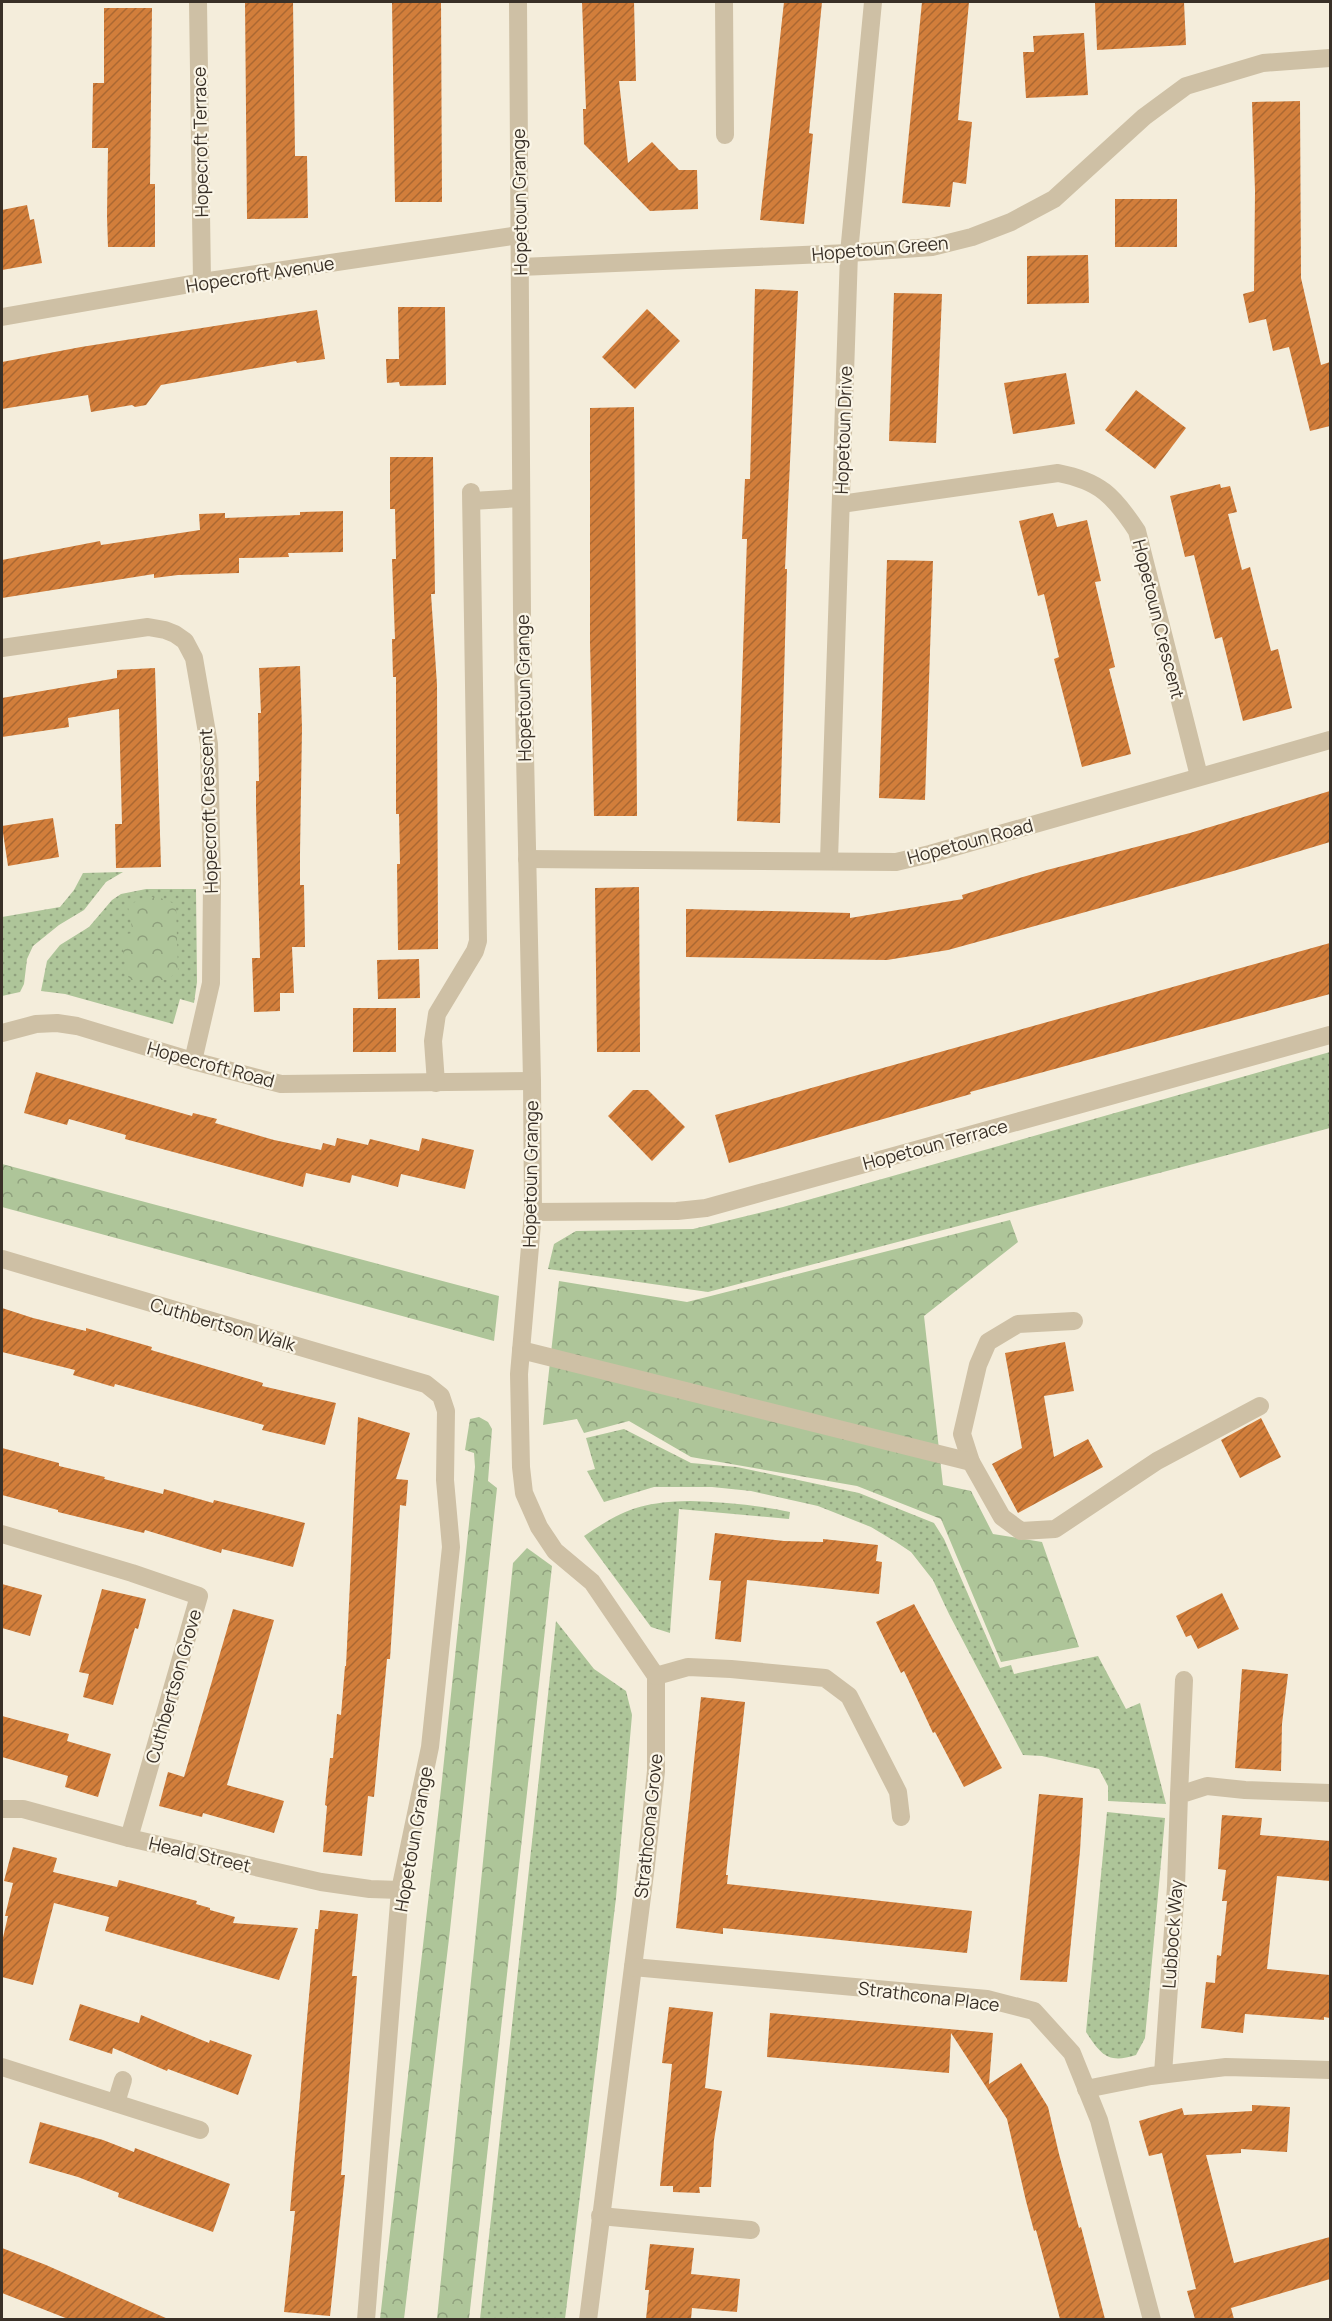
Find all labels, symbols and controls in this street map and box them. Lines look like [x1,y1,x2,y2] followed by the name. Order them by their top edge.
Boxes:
[187,66,213,218] street label: Hopecroft Terrace
[506,128,532,276] street label: Hopetoun Grange
[811,230,949,266] street label: Hopetoun Green
[184,250,336,298] street label: Hopecroft Avenue
[829,365,857,495] street label: Hopetoun Drive
[1128,537,1190,701] street label: Hopetoun Crescent
[510,614,536,762] street label: Hopetoun Grange
[193,728,223,894] street label: Hopecroft Crescent
[904,813,1036,869] street label: Hopetoun Road
[145,1035,277,1093] street label: Hopecroft Road
[517,1100,543,1248] street label: Hopetoun Grange
[860,1113,1010,1175] street label: Hopetoun Terrace
[148,1292,299,1356] street label: Cuthbertson Walk
[140,1606,206,1766] street label: Cuthbertson Grove
[628,1752,668,1900] street label: Strathcona Grove
[388,1764,438,1914] street label: Hopetoun Grange
[147,1831,253,1877] street label: Heald Street
[1156,1878,1188,1989] street label: Lubbock Way
[857,1975,1001,2017] street label: Strathcona Place

